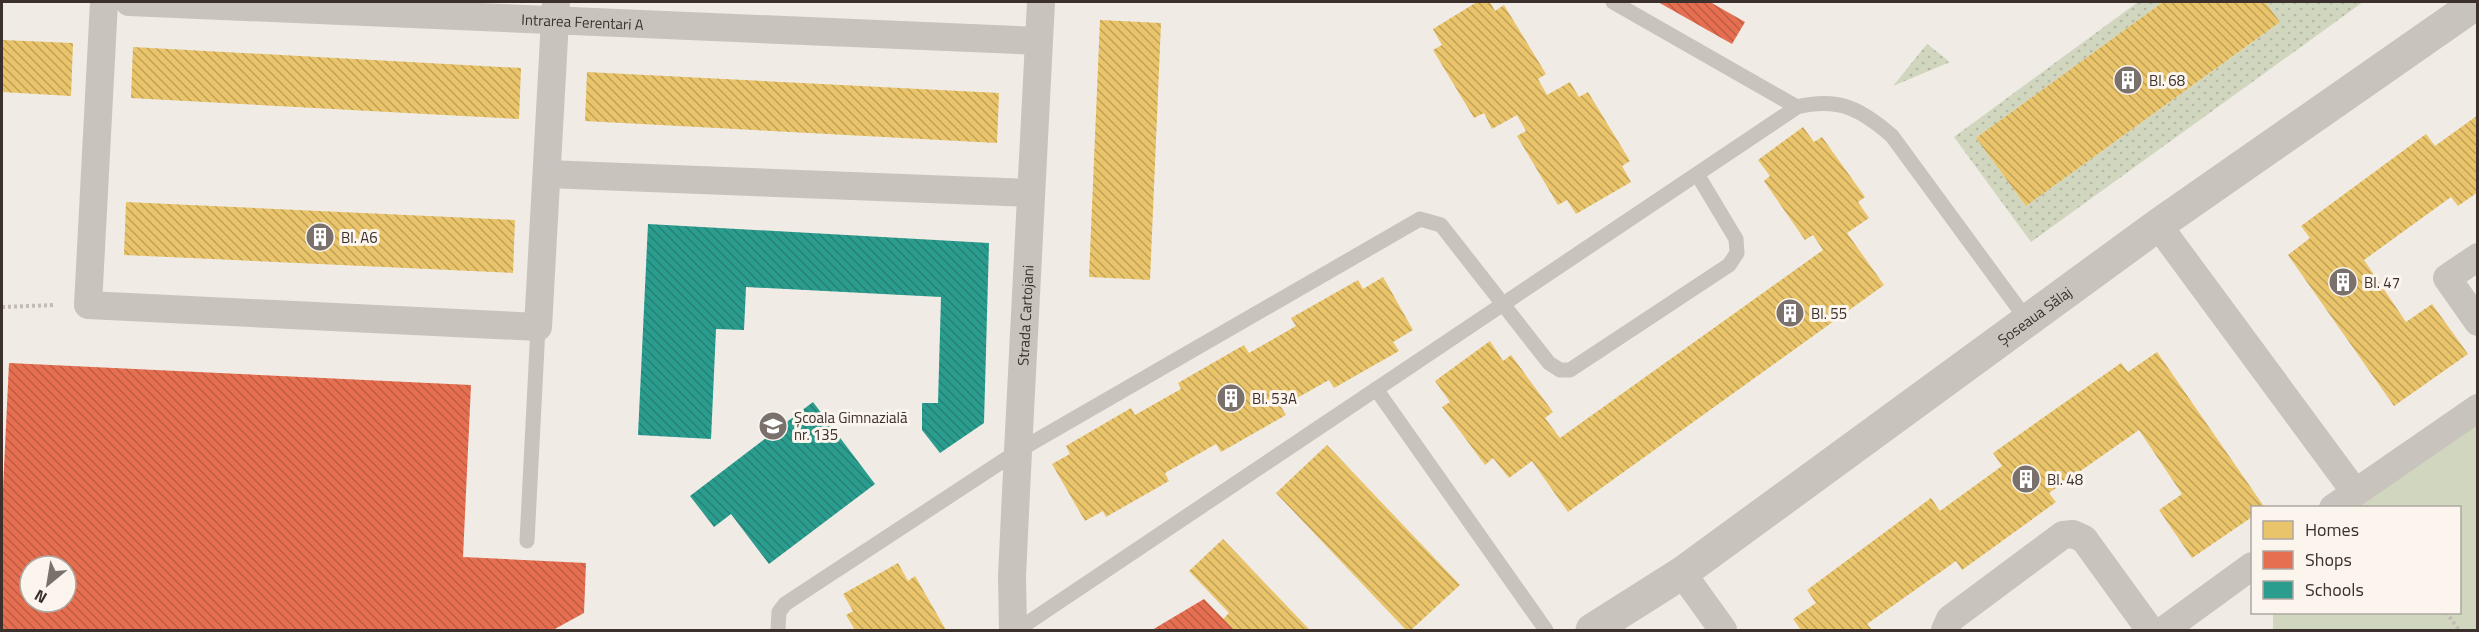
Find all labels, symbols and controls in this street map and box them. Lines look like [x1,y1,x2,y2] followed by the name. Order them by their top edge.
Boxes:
[521,7,644,36] street label: Intrarea Ferentari A
[2112,64,2144,96] building icon: Bl. 68
[2149,69,2185,92] place label: Bl. 68
[304,221,336,253] building icon: Bl. A6
[341,226,378,249] place label: Bl. A6
[1011,264,1039,366] street label: Strada Cartojani
[2327,266,2359,298] building icon: Bl. 47
[2364,271,2400,294] place label: Bl. 47
[1992,280,2076,350] street label: Șoseaua Sălaj
[1774,297,1806,329] building icon: Bl. 55
[1811,302,1847,325] place label: Bl. 55
[1215,382,1247,414] building icon: Bl. 53A
[1252,387,1297,410] place label: Bl. 53A
[794,406,908,446] place label: Școala Gimnazială nr. 135
[757,410,789,442] school or university icon: Școala Gimnazială nr. 135
[2010,463,2042,495] building icon: Bl. 48
[2047,468,2083,491] place label: Bl. 48
[2251,506,2461,614] legend
[2305,516,2359,543] text: Homes
[2305,546,2352,573] text: Shops
[18,554,78,614] north arrow
[2305,576,2364,603] text: Schools
[30,584,51,610] text: N

